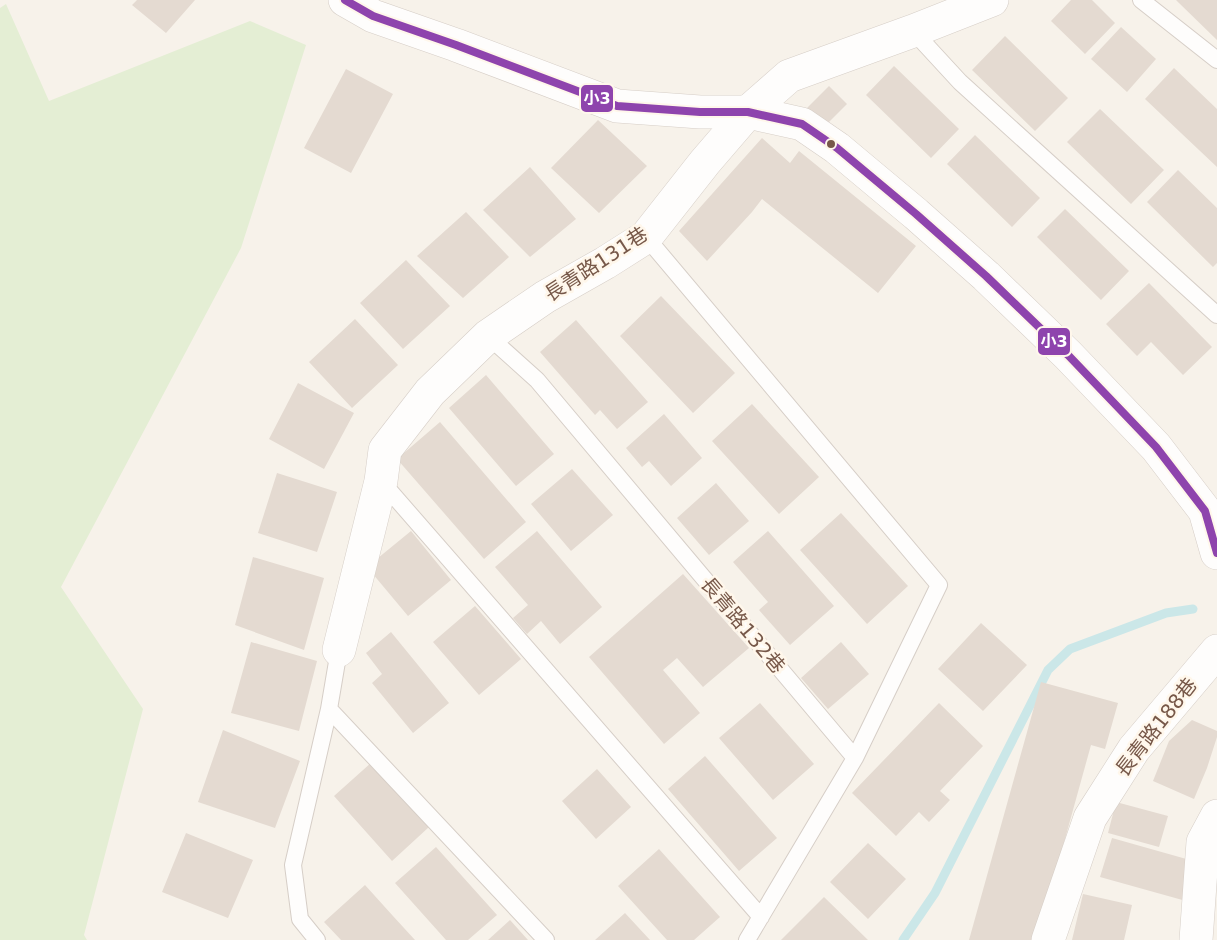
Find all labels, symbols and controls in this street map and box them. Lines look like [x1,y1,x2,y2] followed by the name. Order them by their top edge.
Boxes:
[580,84,614,113] line badge: 小3
[583,89,611,108] text: 小3
[825,138,837,150] unlabelled marker
[540,222,652,306] street label: 長青路131巷
[1037,327,1071,356] line badge: 小3
[1040,332,1068,351] text: 小3
[696,572,790,678] street label: 長青路132巷
[1110,673,1202,781] street label: 長青路188巷

